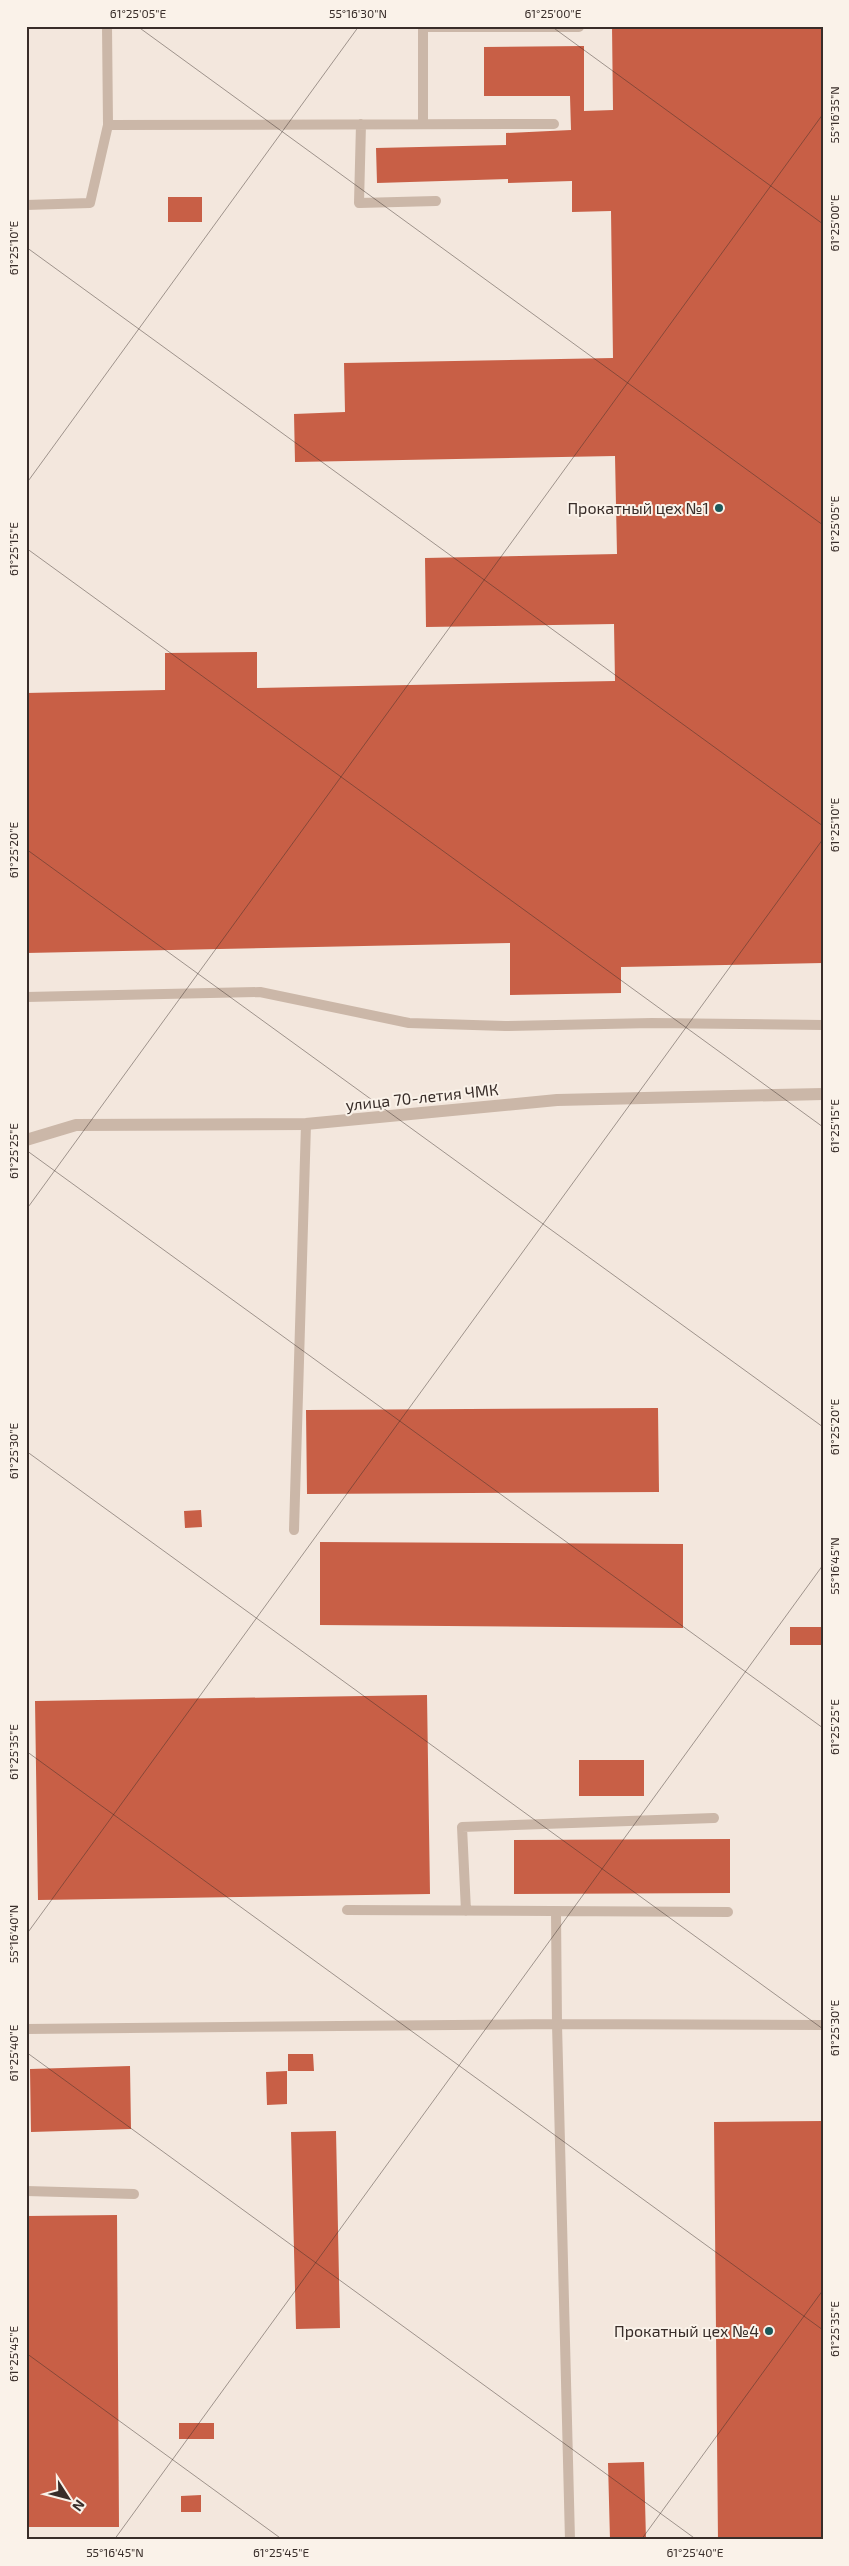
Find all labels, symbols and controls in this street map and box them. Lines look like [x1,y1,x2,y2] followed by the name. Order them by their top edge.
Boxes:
[110,6,166,20] text: 61°25'05"E
[329,6,387,20] text: 55°16'30"N
[524,6,582,20] text: 61°25'00"E
[827,86,841,144] text: 55°16'35"N
[827,194,841,252] text: 61°25'00"E
[6,220,20,275] text: 61°25'10"E
[827,496,841,552] text: 61°25'05"E
[567,498,709,517] place label: Прокатный цех №1
[713,502,725,514] marker: Прокатный цех №1
[6,522,20,576] text: 61°25'15"E
[827,797,841,852] text: 61°25'10"E
[6,821,20,878] text: 61°25'20"E
[345,1079,500,1115] street label: улица 70-летия ЧМК
[827,1099,841,1153] text: 61°25'15"E
[6,1123,20,1179] text: 61°25'25"E
[827,1398,841,1455] text: 61°25'20"E
[6,1422,20,1479] text: 61°25'30"E
[827,1537,841,1595] text: 55°16'45"N
[827,1699,841,1755] text: 61°25'25"E
[6,1724,20,1780] text: 61°25'35"E
[6,1905,20,1963] text: 55°16'40"N
[827,1999,841,2056] text: 61°25'30"E
[6,2024,20,2082] text: 61°25'40"E
[827,2301,841,2357] text: 61°25'35"E
[614,2321,759,2340] place label: Прокатный цех №4
[763,2325,775,2337] marker: Прокатный цех №4
[6,2326,20,2382] text: 61°25'45"E
[42,2474,92,2524] north arrow
[69,2497,89,2515] text: N
[86,2545,144,2559] text: 55°16'45"N
[253,2545,309,2559] text: 61°25'45"E
[666,2545,724,2559] text: 61°25'40"E

